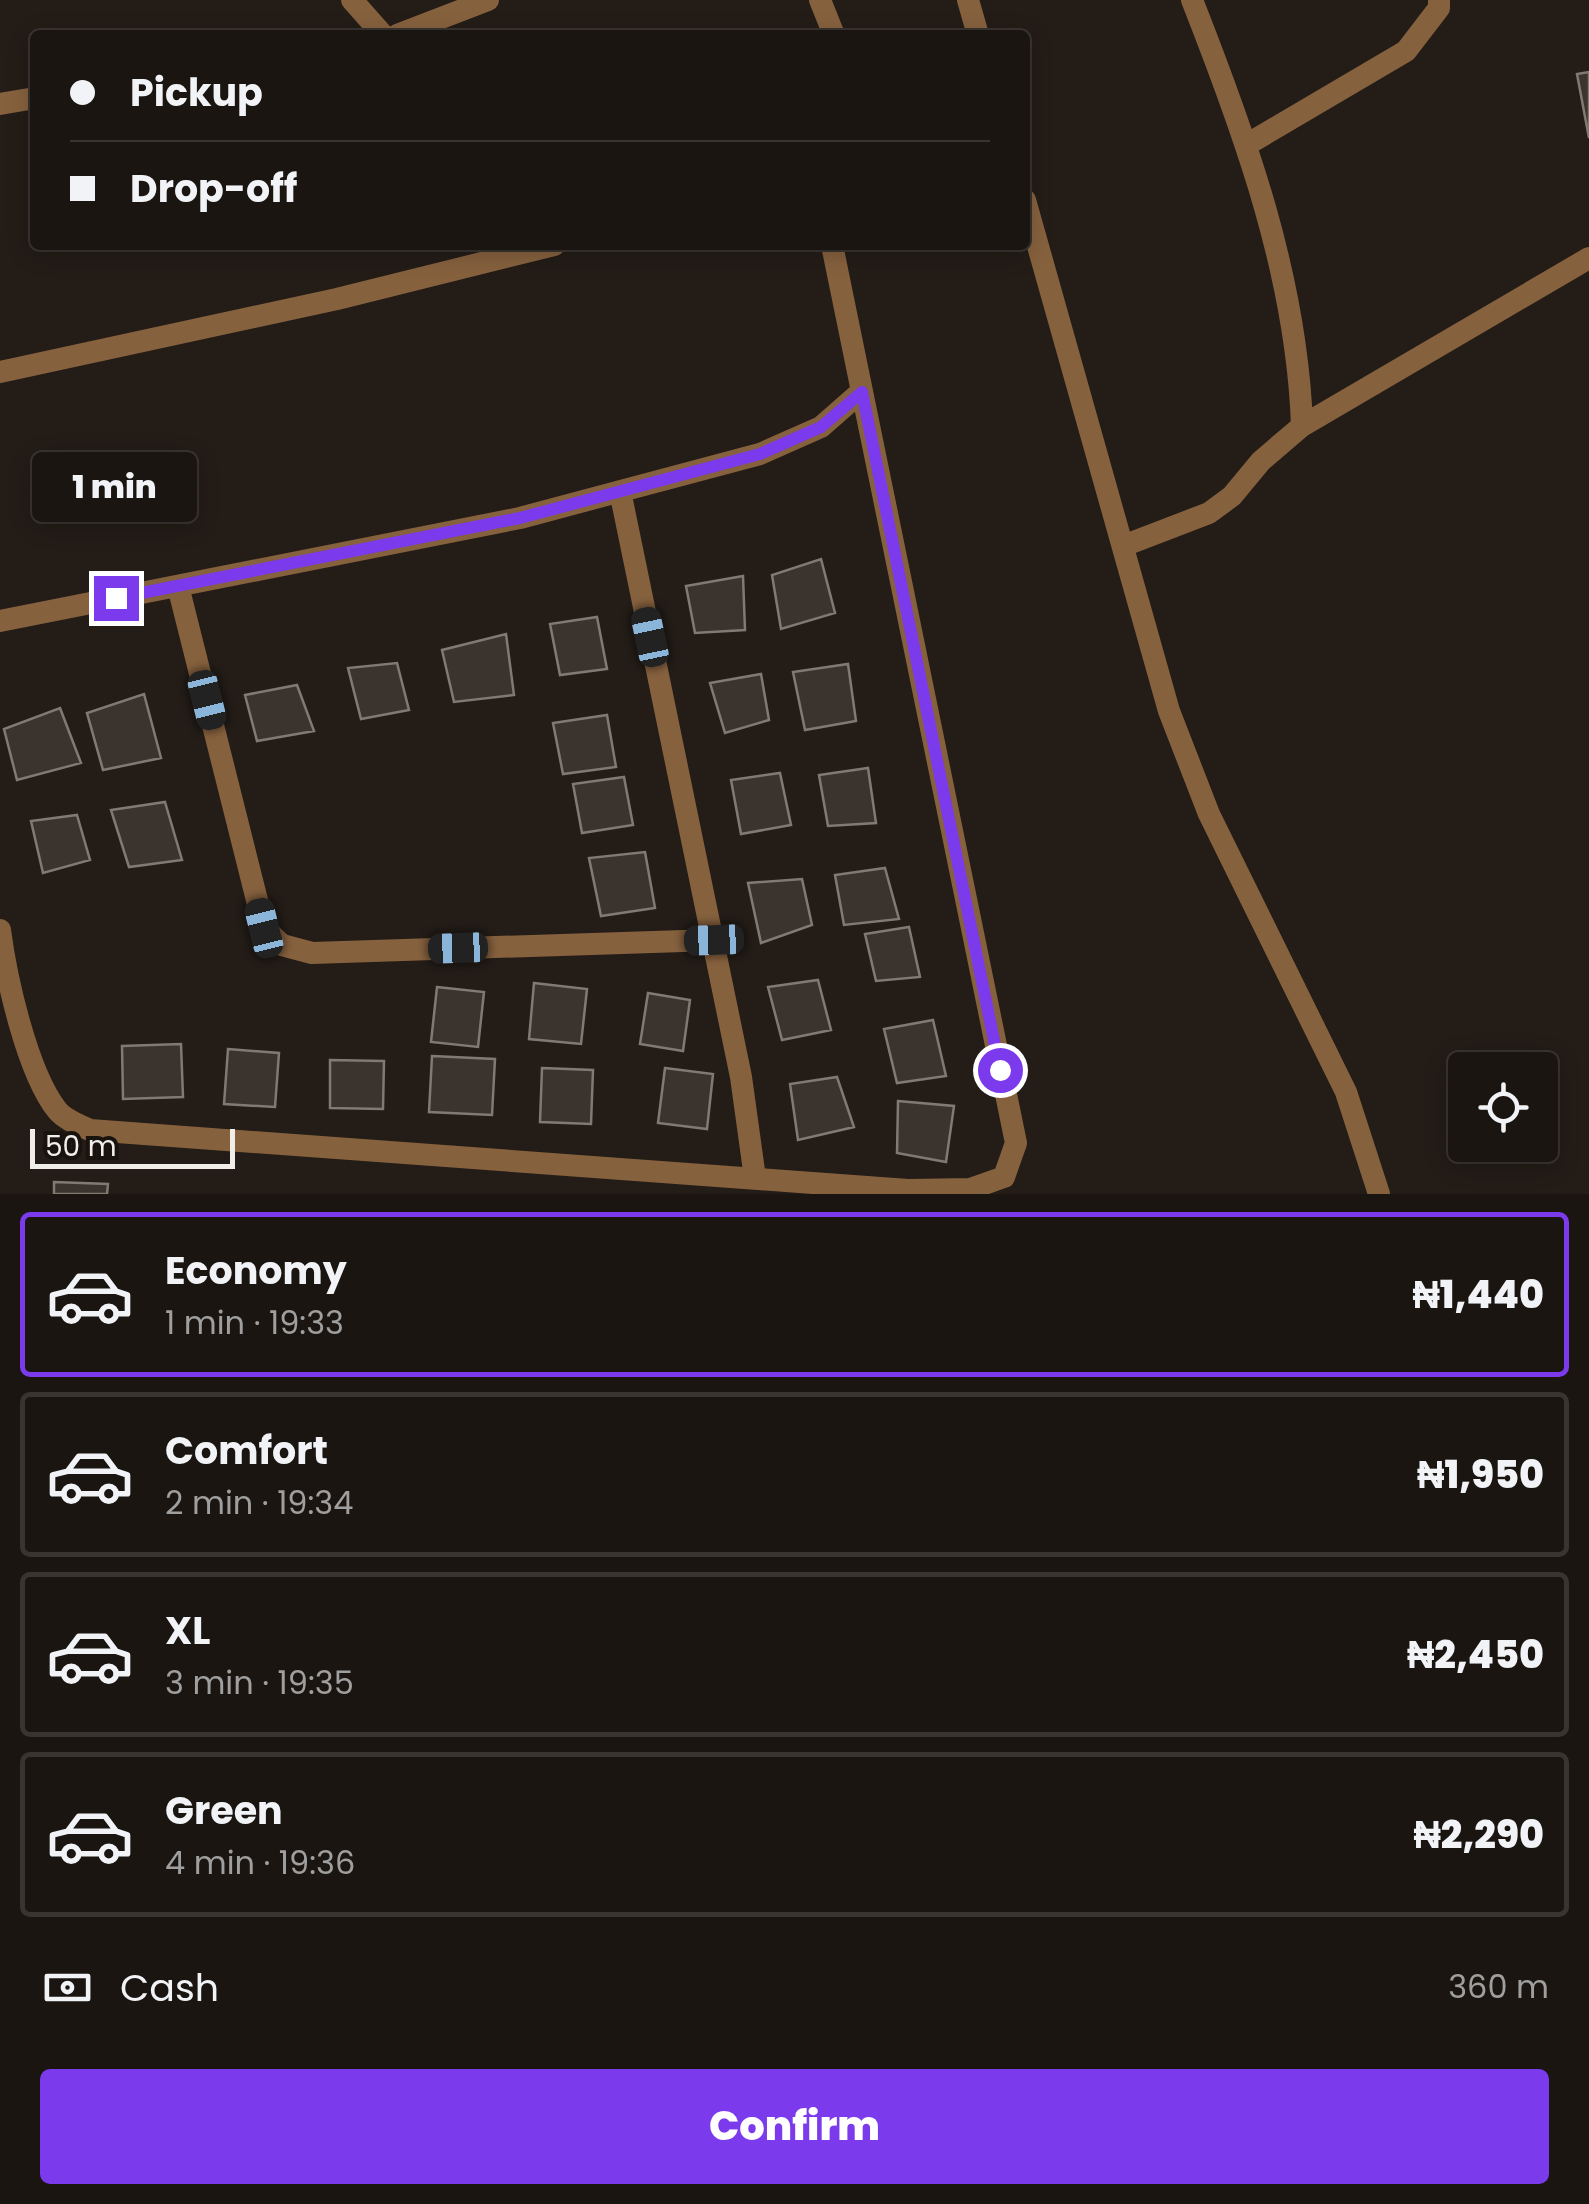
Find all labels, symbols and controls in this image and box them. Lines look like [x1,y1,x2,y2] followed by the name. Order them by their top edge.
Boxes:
[130,66,263,119] text: Pickup
[130,162,298,215] text: Drop-off
[34,453,198,523] callout: 1 min
[72,464,157,509] text: 1 min
[94,576,139,621] route end
[629,605,671,669] car
[185,667,229,733] car
[242,895,286,961] car
[683,924,745,956] car
[427,932,489,964] car
[978,1048,1023,1093] route start
[1448,1052,1558,1162] map controls
[1448,1052,1558,1162] button: locate
[30,1124,235,1168] scale bar
[45,1127,116,1166] text: 50 m
[165,1244,347,1297] text: Economy
[45,1250,135,1340] icon: car
[1412,1268,1544,1321] text: ₦1,440
[165,1300,344,1345] text: 1 min · 19:33
[165,1424,328,1477] text: Comfort
[45,1430,135,1520] icon: car
[1417,1448,1544,1501] text: ₦1,950
[165,1480,353,1525] text: 2 min · 19:34
[165,1604,210,1657] text: XL
[45,1610,135,1700] icon: car
[1407,1628,1544,1681] text: ₦2,450
[165,1660,354,1705] text: 3 min · 19:35
[165,1784,283,1837] text: Green
[45,1790,135,1880] icon: car
[1413,1808,1544,1861] text: ₦2,290
[165,1840,355,1885] text: 4 min · 19:36
[40,1960,95,2015] icon: cash
[120,1961,219,2014] text: Cash
[1448,1964,1549,2009] text: 360 m
[40,2069,1549,2184] button: Confirm

